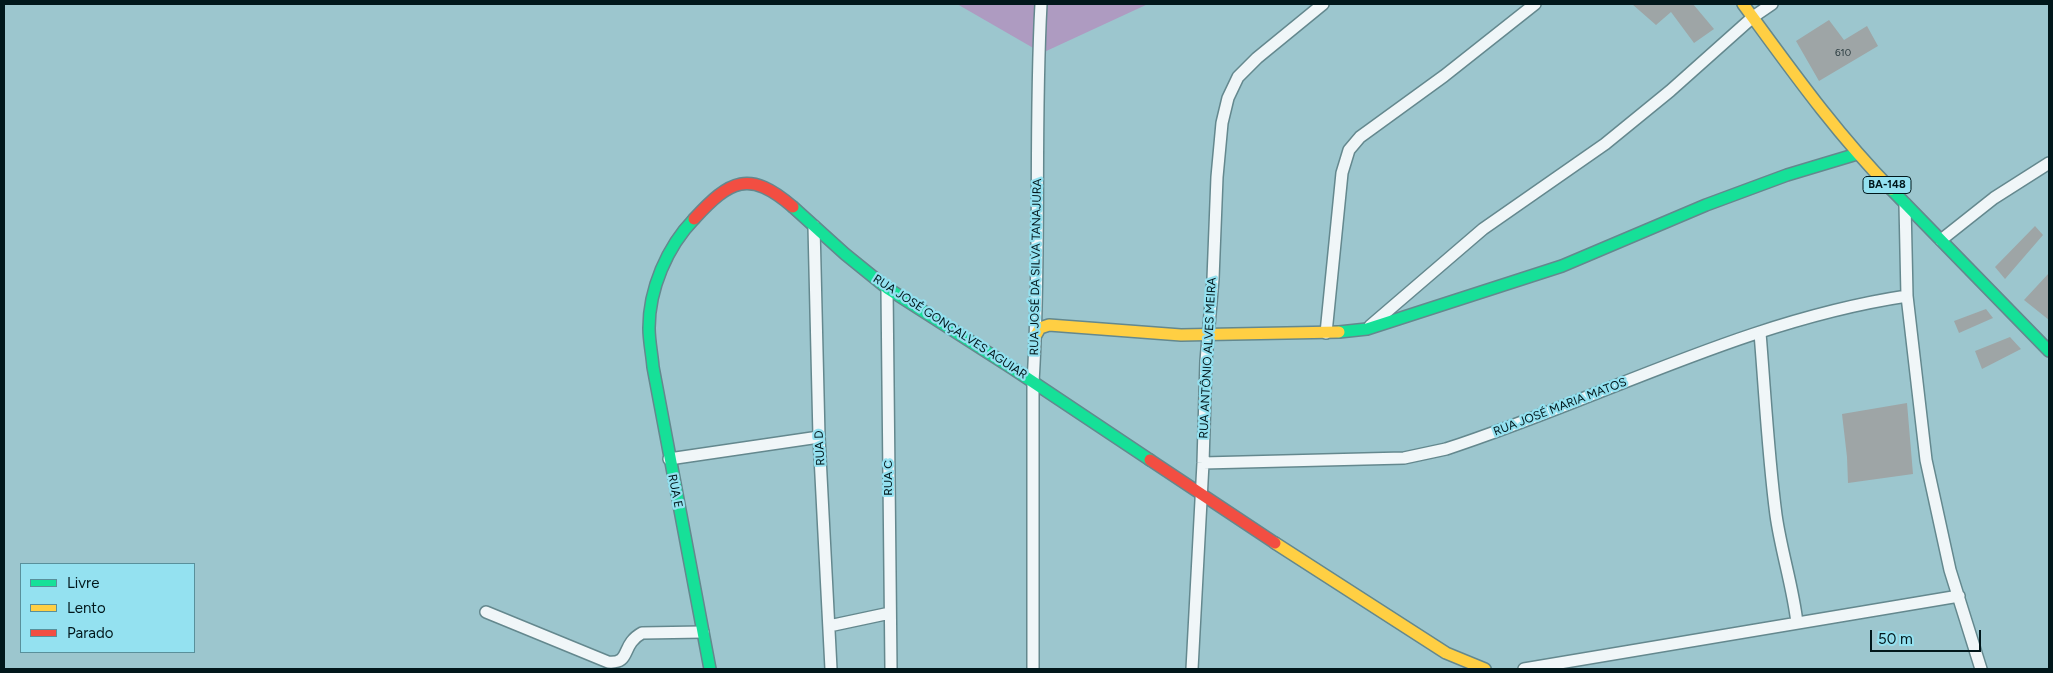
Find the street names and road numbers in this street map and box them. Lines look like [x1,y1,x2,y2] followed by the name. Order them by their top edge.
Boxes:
[1863,176,1911,194] road number: BA-148
[1027,179,1045,355] street label: RUA JOSÉ DA SILVA TANAJURA
[870,272,1030,382] street label: RUA JOSÉ GONÇALVES AGUIAR
[1197,277,1219,439] street label: RUA ANTÔNIO ALVES MEIRA
[1491,375,1629,439] street label: RUA JOSÉ MARIA MATOS
[812,430,828,466] street label: RUA D
[881,460,895,496] street label: RUA C
[665,473,685,509] street label: RUA E

